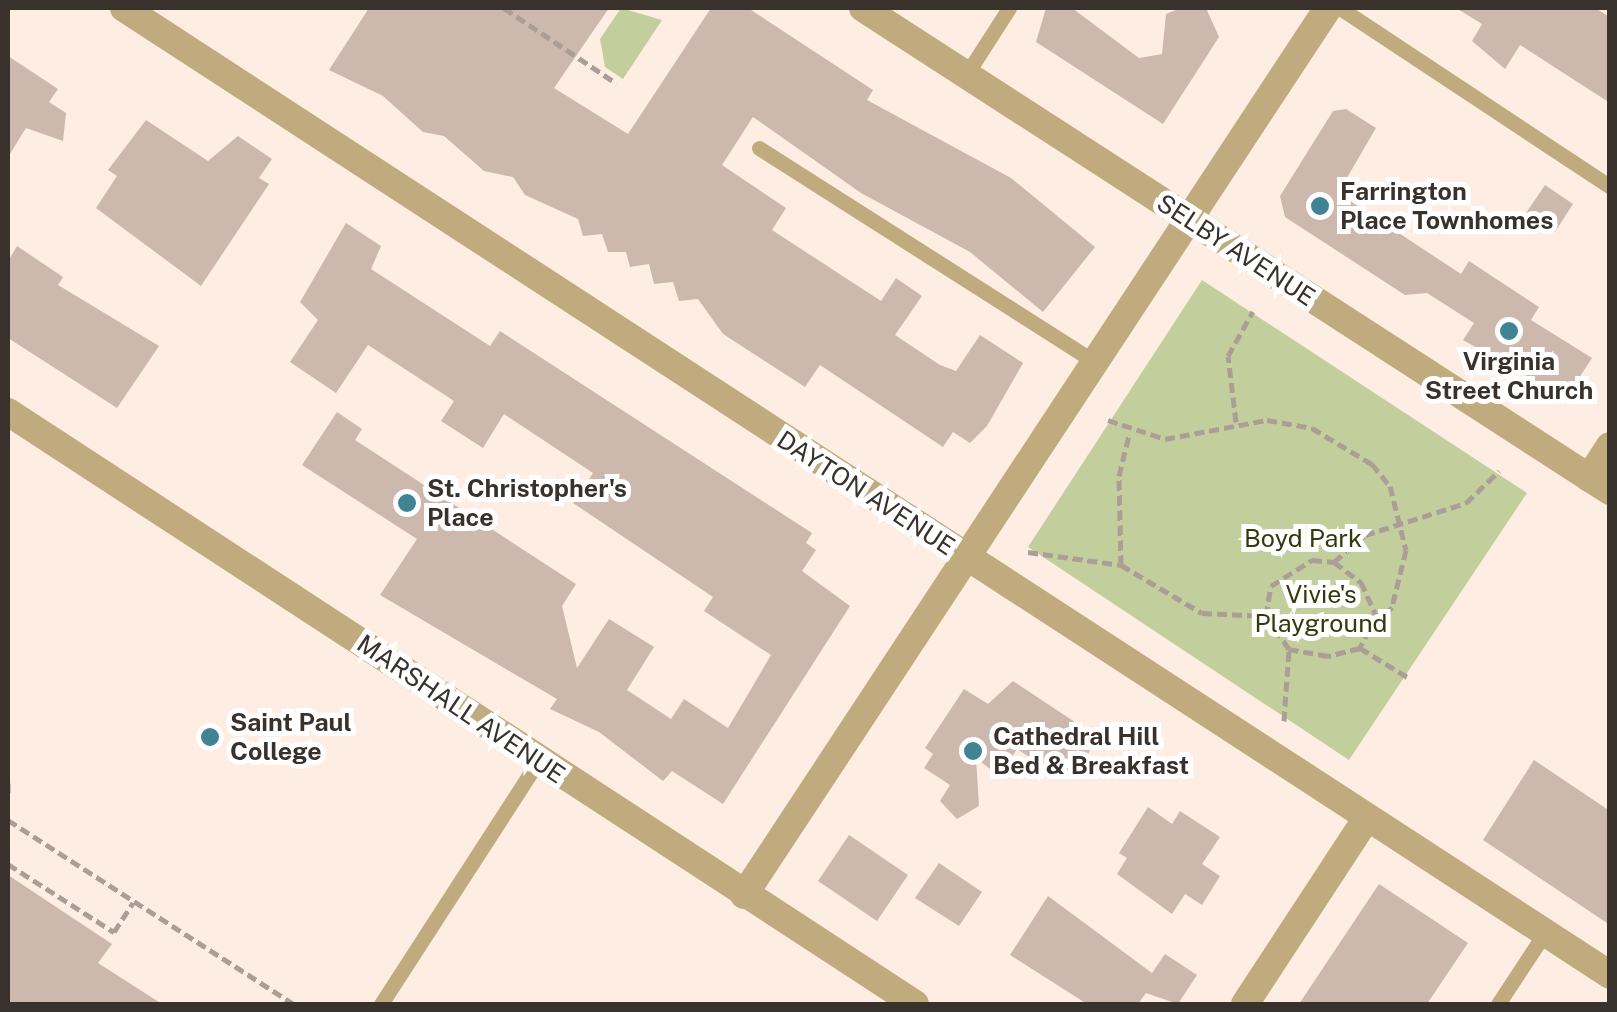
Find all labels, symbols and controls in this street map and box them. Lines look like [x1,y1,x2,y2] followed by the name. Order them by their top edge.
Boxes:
[1340,177,1553,236] place label: Farrington Place Townhomes
[1151,188,1321,312] street label: SELBY AVENUE
[1309,195,1331,217] marker: Farrington Place Townhomes
[1498,320,1520,342] marker: Virginia Street Church
[1425,347,1593,406] place label: Virginia Street Church
[772,424,960,562] street label: DAYTON AVENUE
[427,474,627,533] place label: St. Christopher's Place
[396,492,418,514] marker: St. Christopher's Place
[1244,523,1362,553] park label: Boyd Park
[1255,580,1387,639] park label: Vivie's Playground
[351,628,571,790] street label: MARSHALL AVENUE
[230,708,352,767] place label: Saint Paul College
[993,722,1189,781] place label: Cathedral Hill Bed & Breakfast
[199,726,221,748] marker: Saint Paul College
[962,740,984,762] marker: Cathedral Hill Bed & Breakfast

